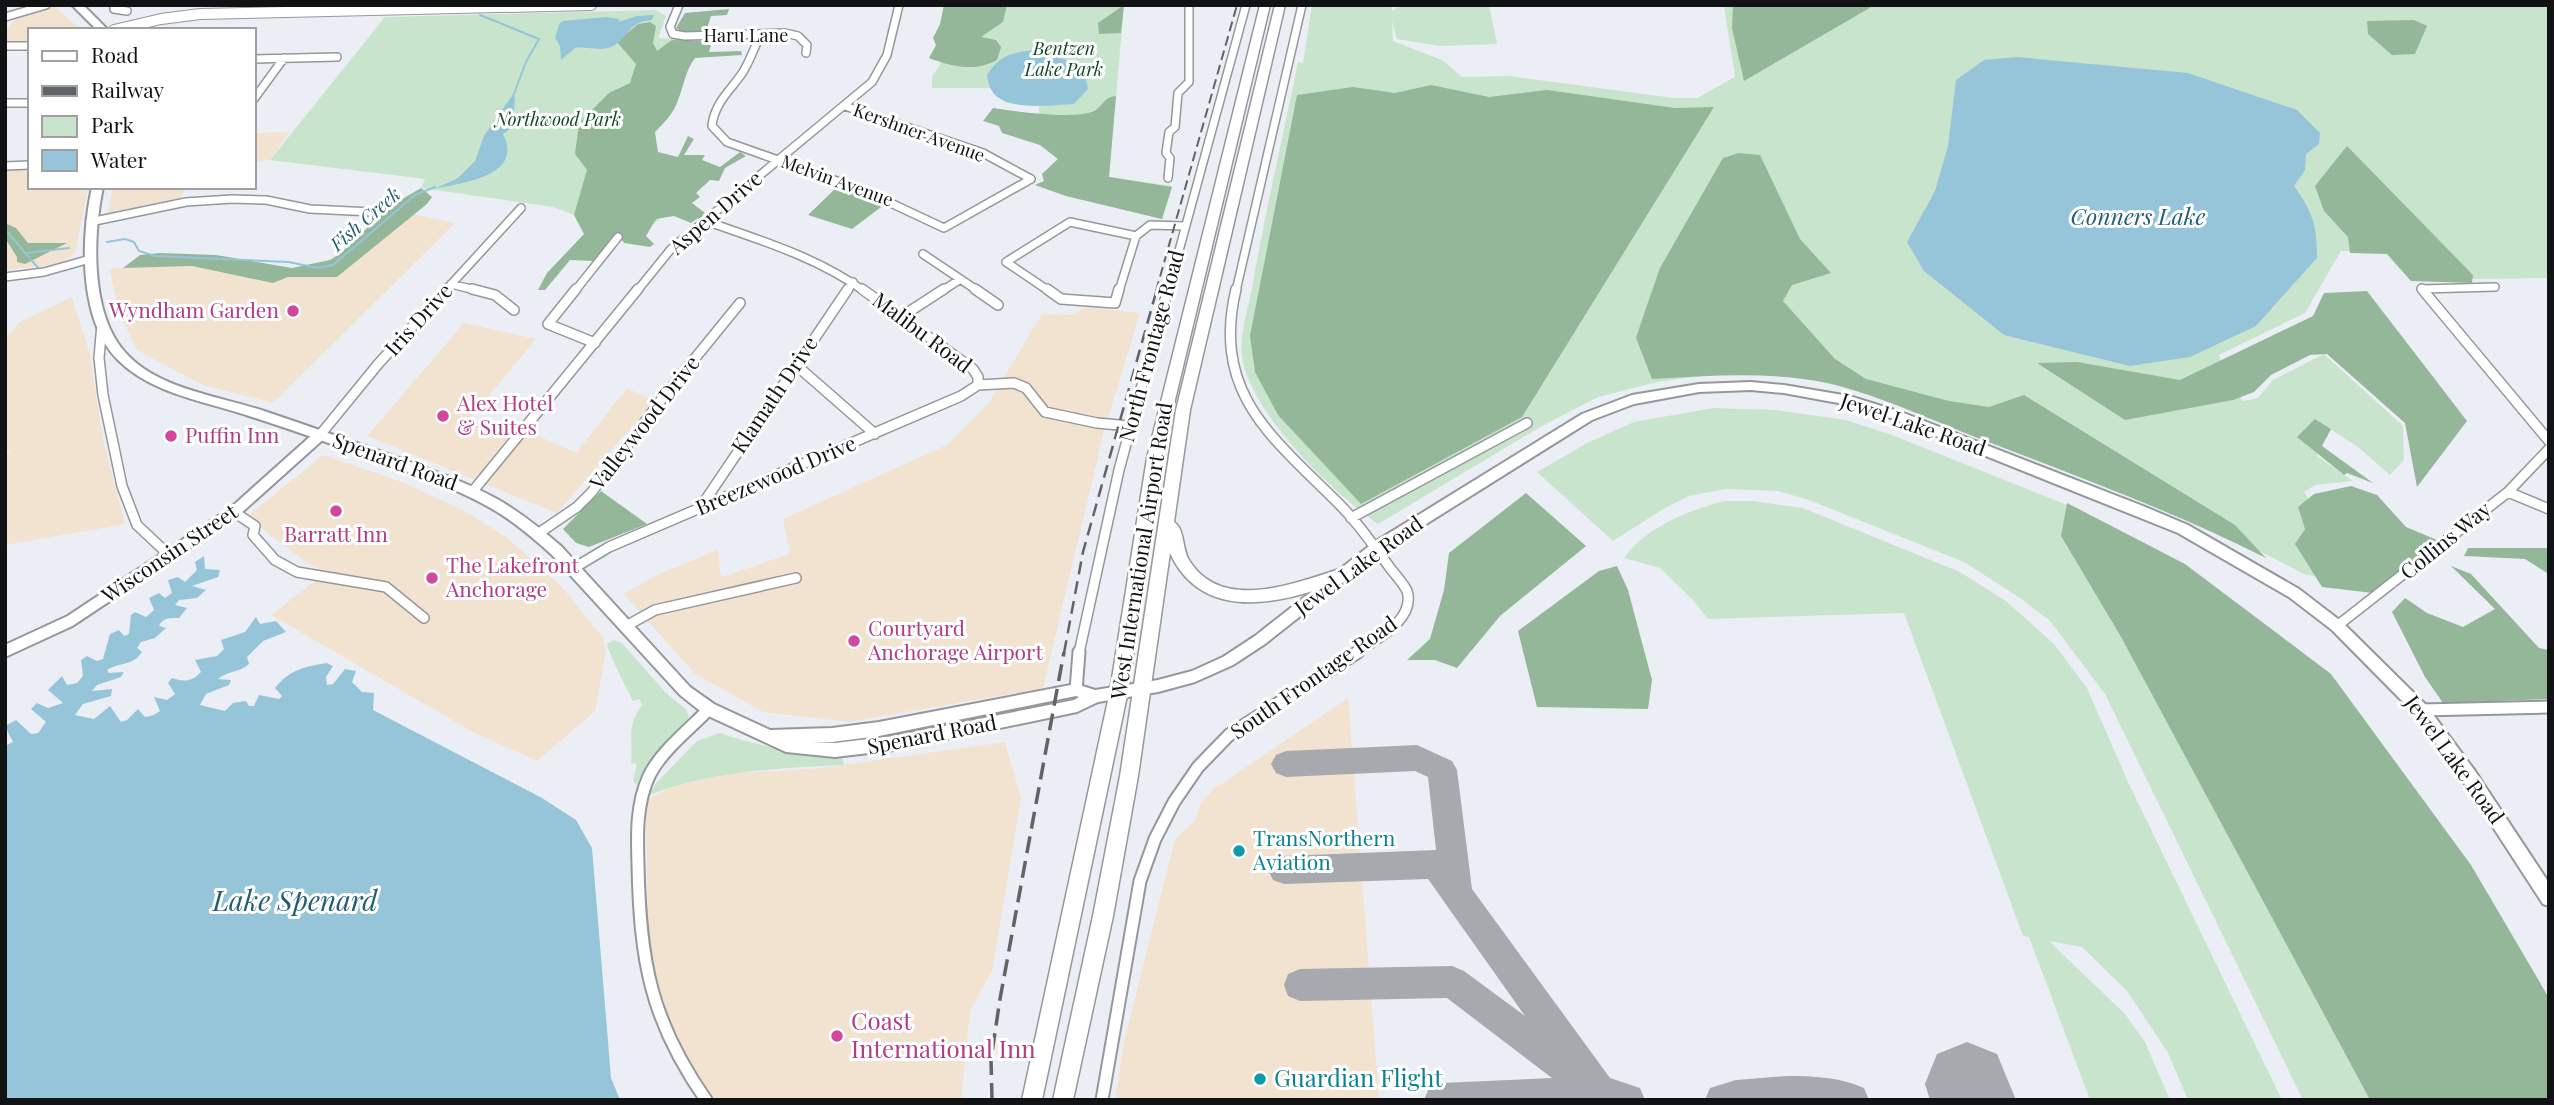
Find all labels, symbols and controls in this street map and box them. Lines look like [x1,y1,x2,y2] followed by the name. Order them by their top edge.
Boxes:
[704,23,788,47] street label: Haru Lane
[28,28,256,189] legend
[1024,36,1103,81] park label: Bentzen Lake Park
[91,40,139,68] text: Road
[91,75,165,103] text: Railway
[850,97,988,167] street label: Kershner Avenue
[493,107,621,131] park label: Northwood Park
[91,110,135,138] text: Park
[90,145,147,173] text: Water
[778,149,897,211] street label: Melvin Avenue
[661,163,767,260] street label: Aspen Drive
[323,180,405,257] water label: Fish Creek
[2071,200,2206,231] water label: Conners Lake
[1111,246,1189,445] street label: North Frontage Road
[377,276,458,361] street label: Iris Drive
[868,285,979,378] street label: Malibu Road
[108,295,279,323] place label: Wyndham Garden
[285,303,301,319] marker: Wyndham Garden
[724,330,823,458] street label: Klamath Drive
[582,349,705,495] street label: Valleywood Drive
[1836,385,1990,461] street label: Jewel Lake Road
[456,388,553,440] place label: Alex Hotel & Suites
[1103,400,1177,702] street label: West International Airport Road
[435,408,451,424] marker: Alex Hotel & Suites
[185,420,280,448] place label: Puffin Inn
[329,425,462,496] street label: Spenard Road
[163,428,179,444] marker: Puffin Inn
[691,428,860,521] street label: Breezewood Drive
[2393,494,2496,585] street label: Collins Way
[95,496,243,609] street label: Wisconsin Street
[328,503,344,519] marker: Barratt Inn
[1287,508,1428,621] street label: Jewel Lake Road
[284,519,388,547] place label: Barratt Inn
[445,550,579,602] place label: The Lakefront Anchorage
[424,570,440,586] marker: The Lakefront Anchorage
[1224,608,1402,744] street label: South Frontage Road
[867,613,1043,665] place label: Courtyard Anchorage Airport
[846,633,862,649] marker: Courtyard Anchorage Airport
[2399,688,2512,829] street label: Jewel Lake Road
[865,707,999,759] street label: Spenard Road
[1252,823,1396,875] place label: TransNorthern Aviation
[1231,843,1247,859] marker: TransNorthern Aviation
[212,881,378,918] water label: Lake Spenard
[851,1004,1036,1064] place label: Coast International Inn
[829,1028,845,1044] marker: Coast International Inn
[1274,1061,1443,1093] place label: Guardian Flight
[1252,1071,1268,1087] marker: Guardian Flight

